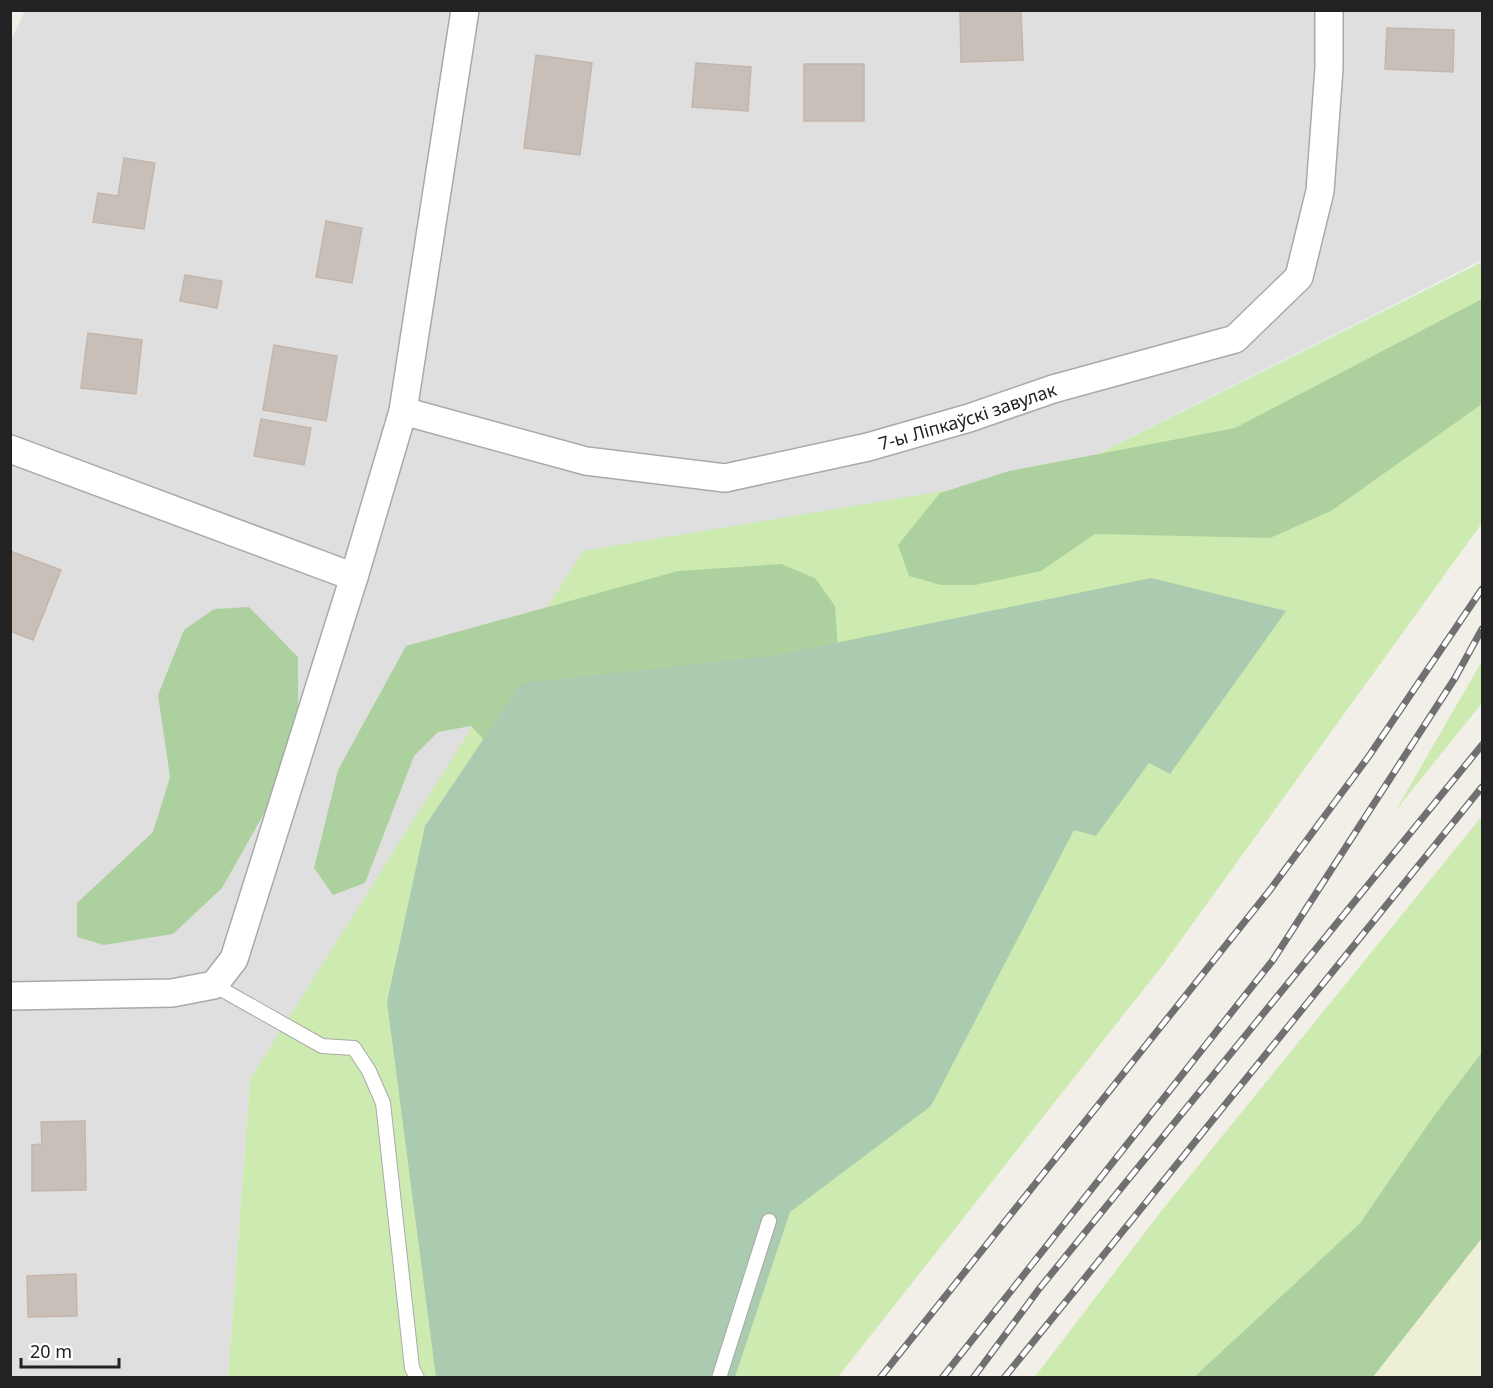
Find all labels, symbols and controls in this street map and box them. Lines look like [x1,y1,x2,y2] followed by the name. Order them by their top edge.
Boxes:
[876,377,1060,455] street label: 7-ы Ліпкаўскі завулак
[21,1331,118,1369] scale bar
[30,1339,72,1363] text: 20 m

